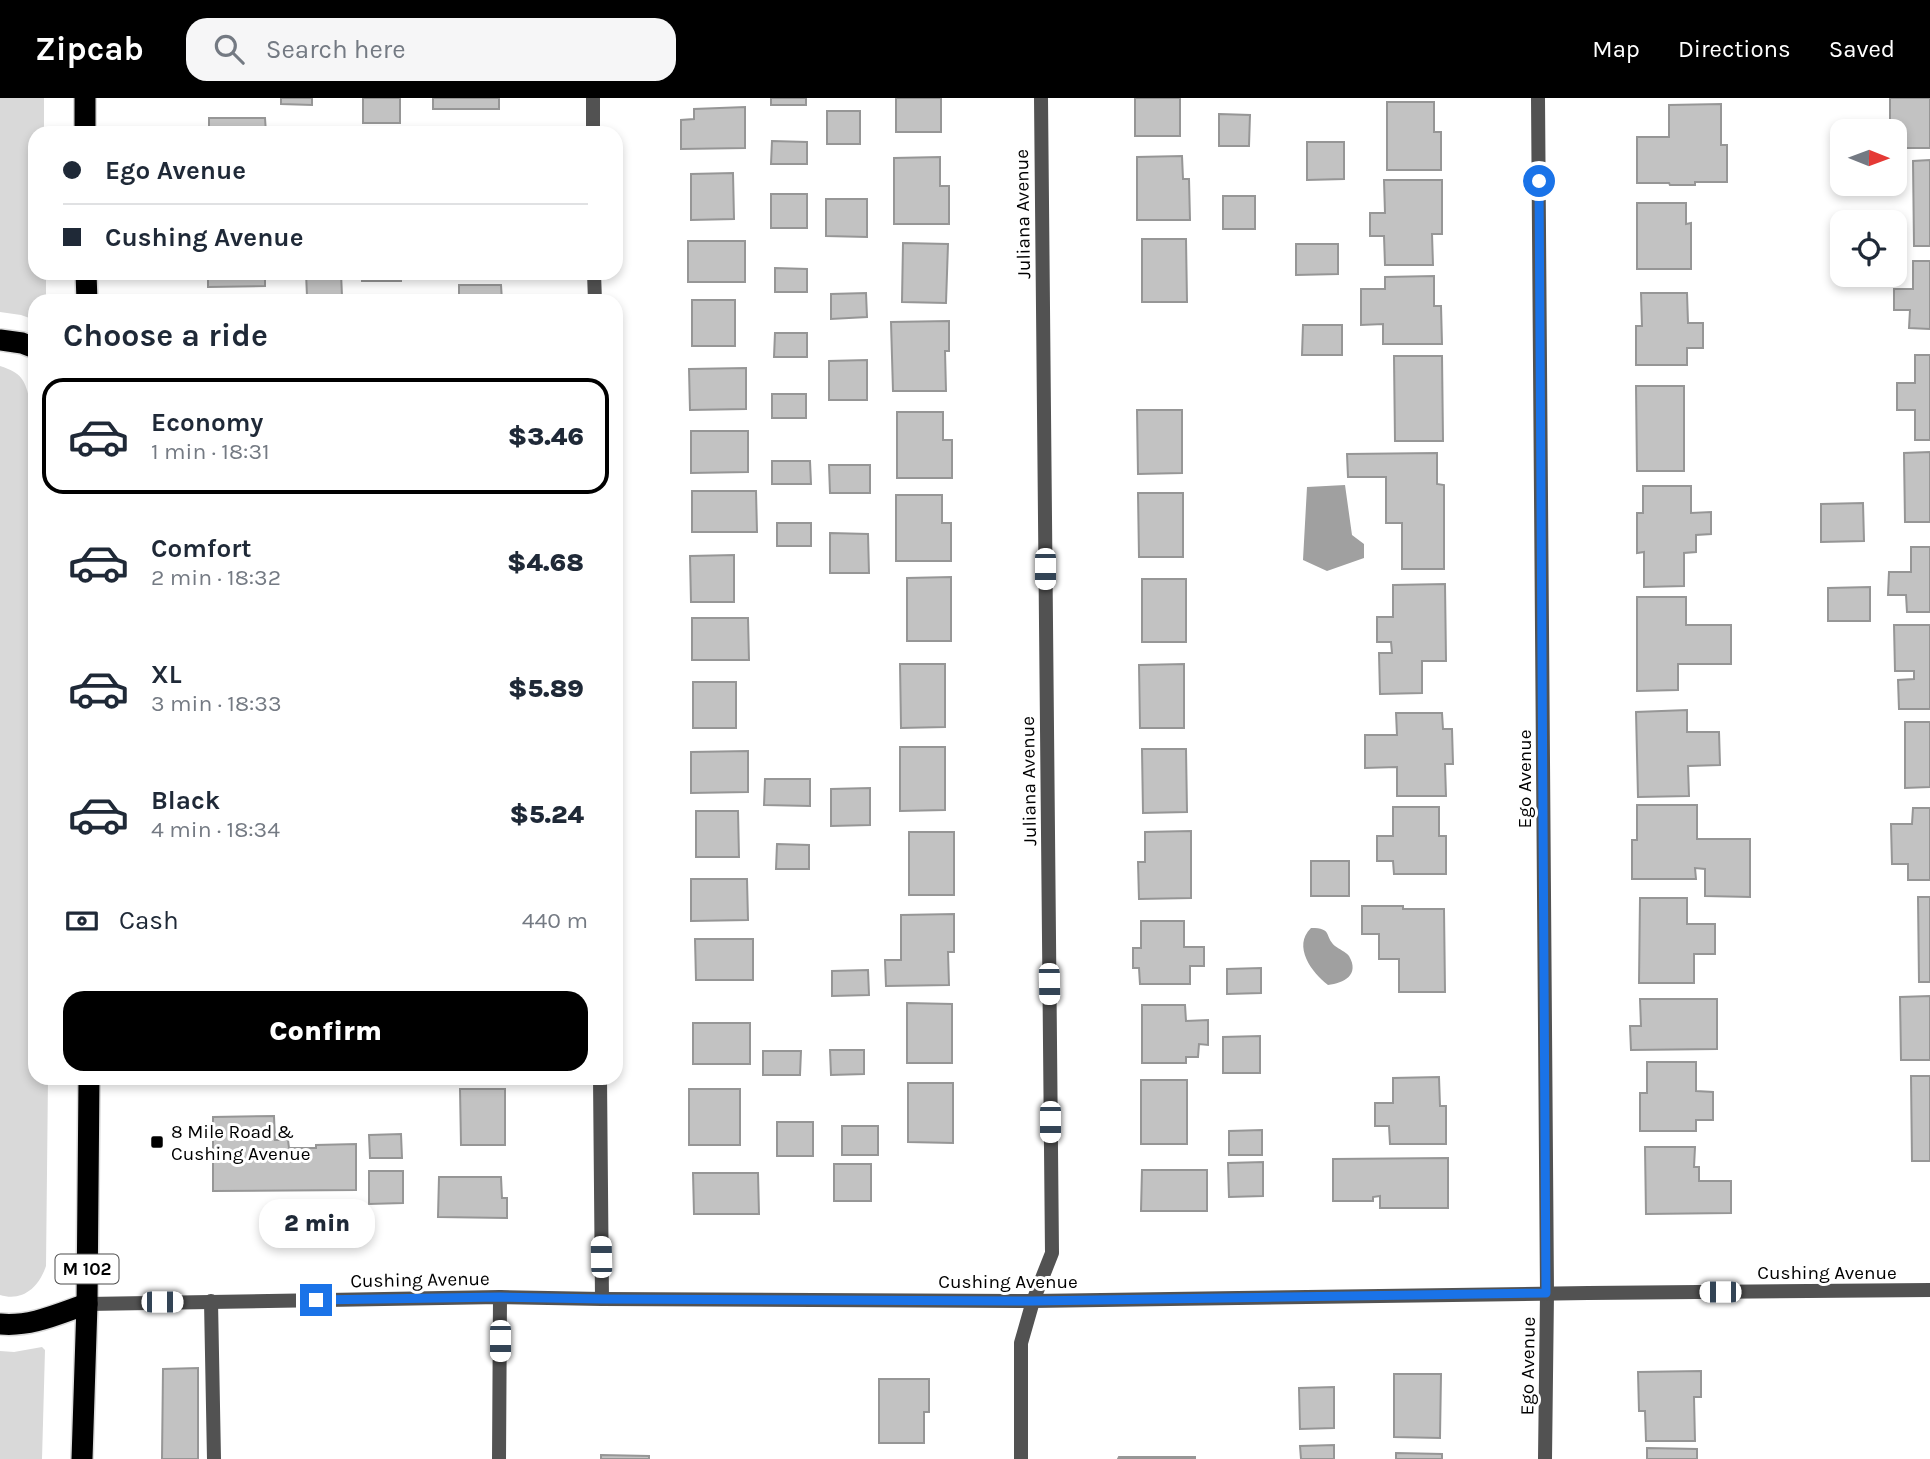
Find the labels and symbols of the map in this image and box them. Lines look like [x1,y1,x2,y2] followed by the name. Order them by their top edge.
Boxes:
[1830,119,1908,196] north arrow
[1011,149,1035,279] street label: Juliana Avenue
[1523,165,1555,197] route start
[1035,548,1056,590] car
[1017,716,1041,846] street label: Juliana Avenue
[1514,730,1536,828] street label: Ego Avenue
[1039,963,1060,1005] car
[1040,1101,1061,1143] car
[171,1121,311,1165] place label: 8 Mile Road & Cushing Avenue
[149,1134,165,1150] marker: 8 Mile Road & Cushing Avenue
[258,1198,374,1248] callout: 2 min
[591,1236,612,1278] car
[56,1254,119,1284] road number: M 102
[1757,1262,1897,1284] street label: Cushing Avenue
[350,1268,490,1292] street label: Cushing Avenue
[938,1271,1078,1293] street label: Cushing Avenue
[1700,1282,1742,1303] car
[300,1284,332,1316] route end
[142,1292,184,1313] car
[1516,1316,1540,1416] street label: Ego Avenue
[490,1320,511,1362] car

